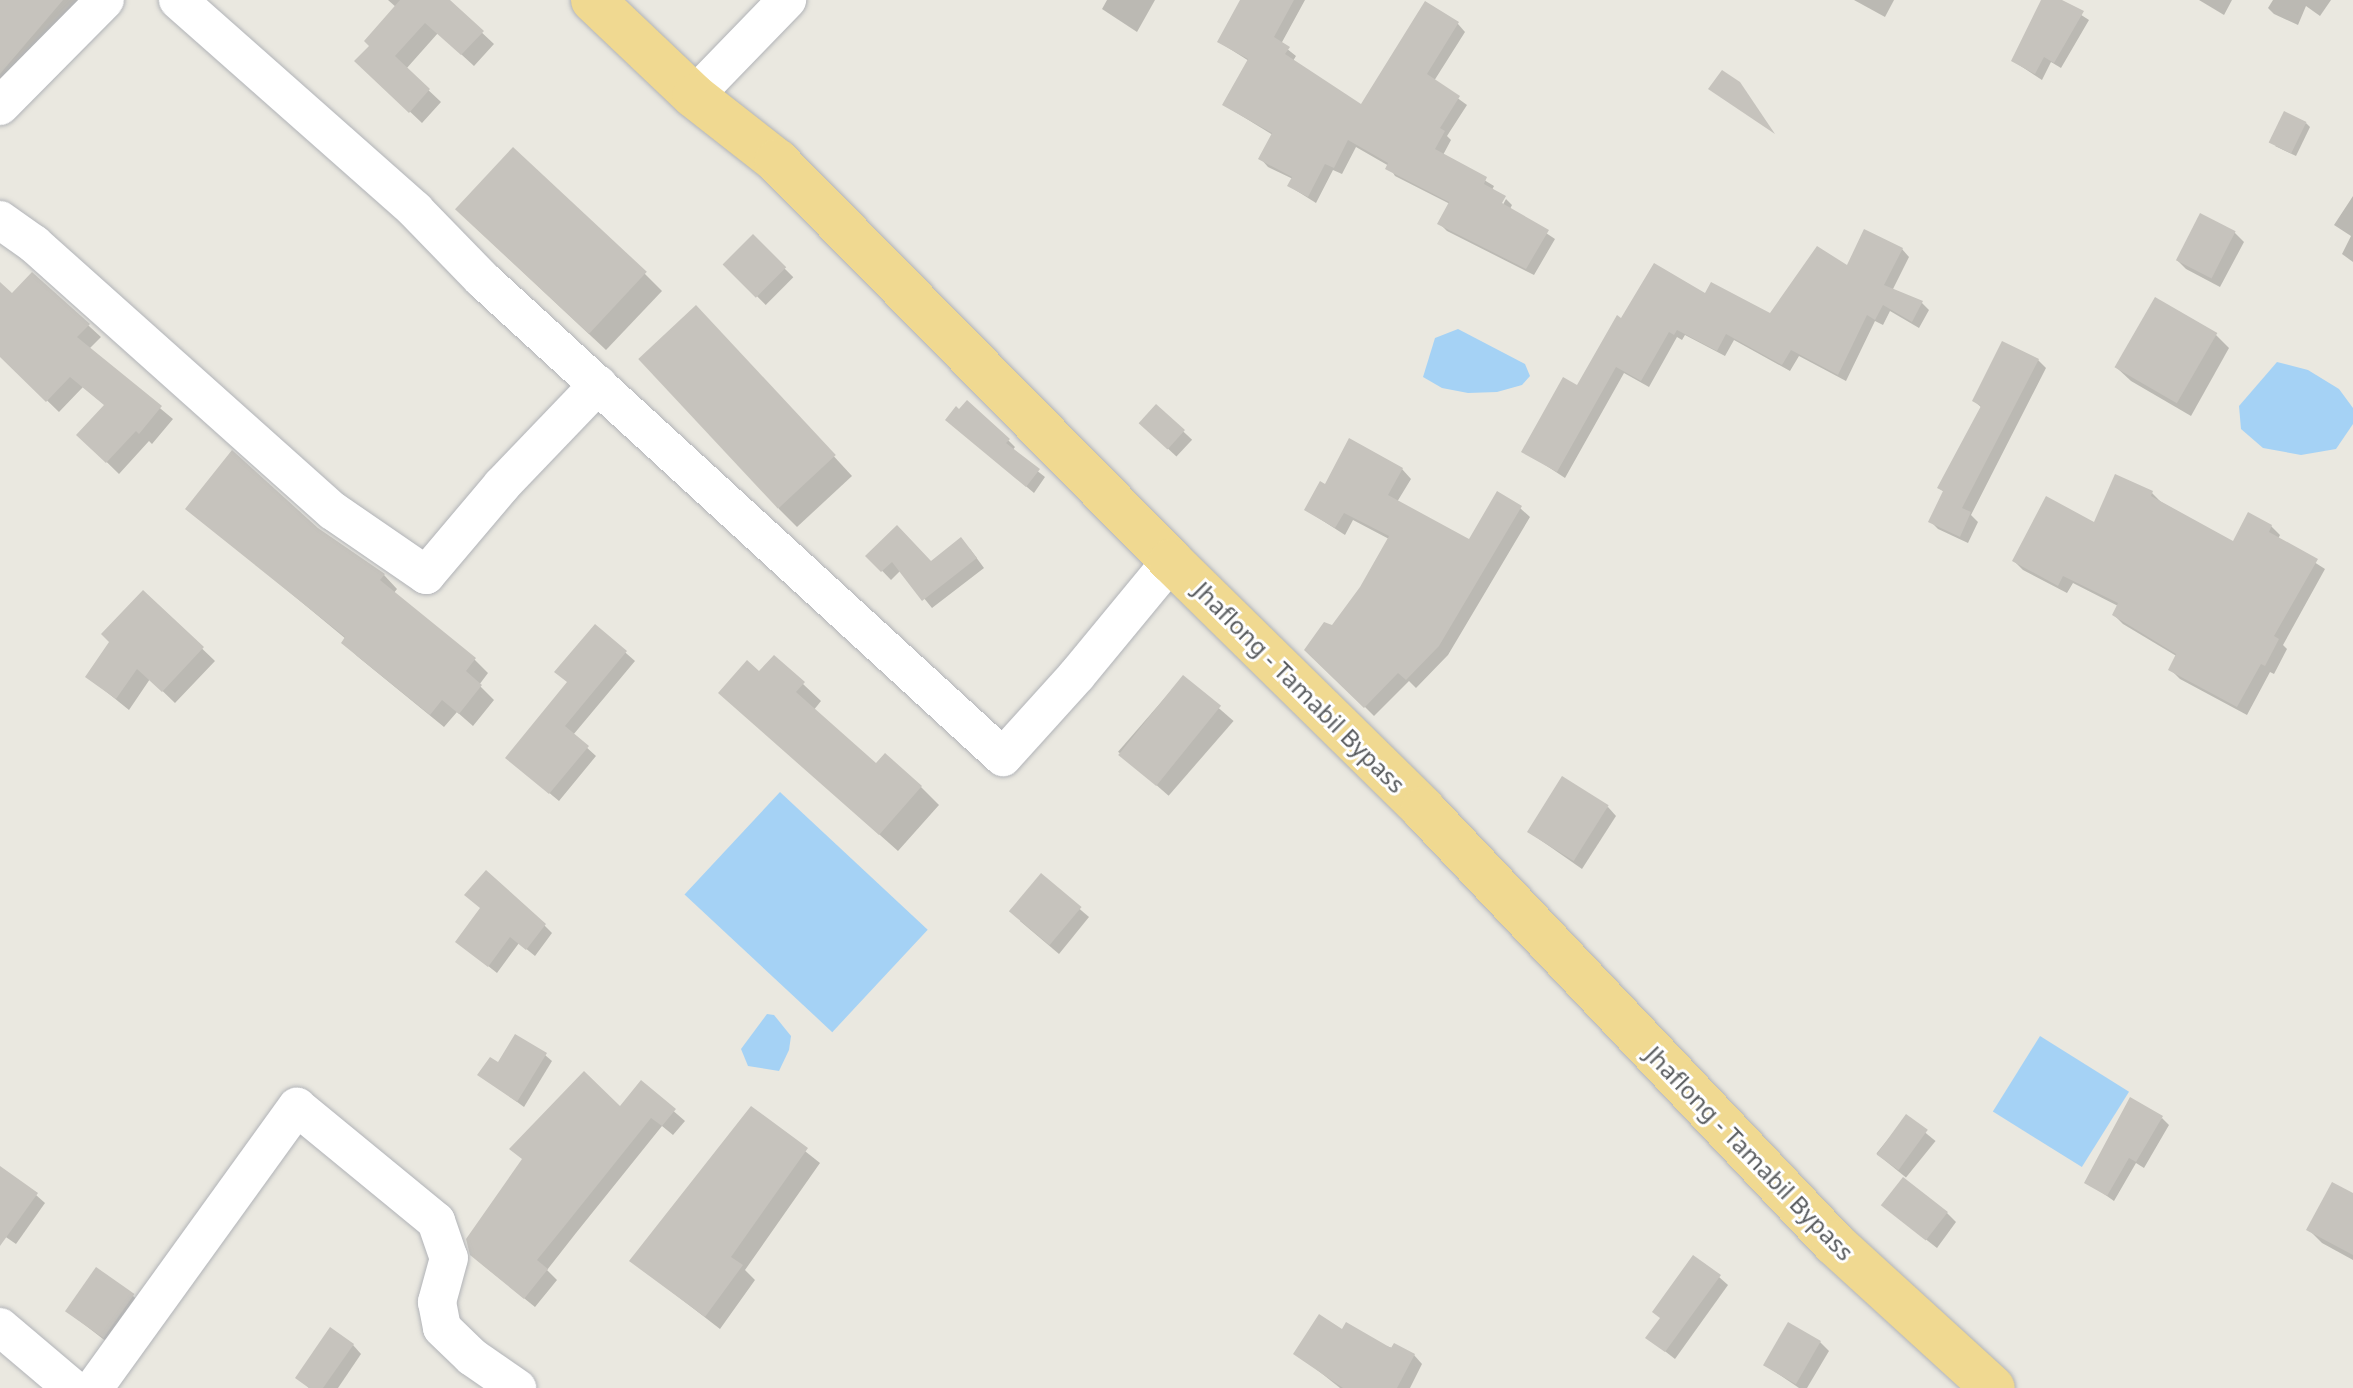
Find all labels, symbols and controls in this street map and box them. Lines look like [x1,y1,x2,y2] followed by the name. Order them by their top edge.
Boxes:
[1188,575,1412,799] street label: Jhaflong - Tamabil Bypass
[1640,1040,1860,1266] street label: Jhaflong - Tamabil Bypass

